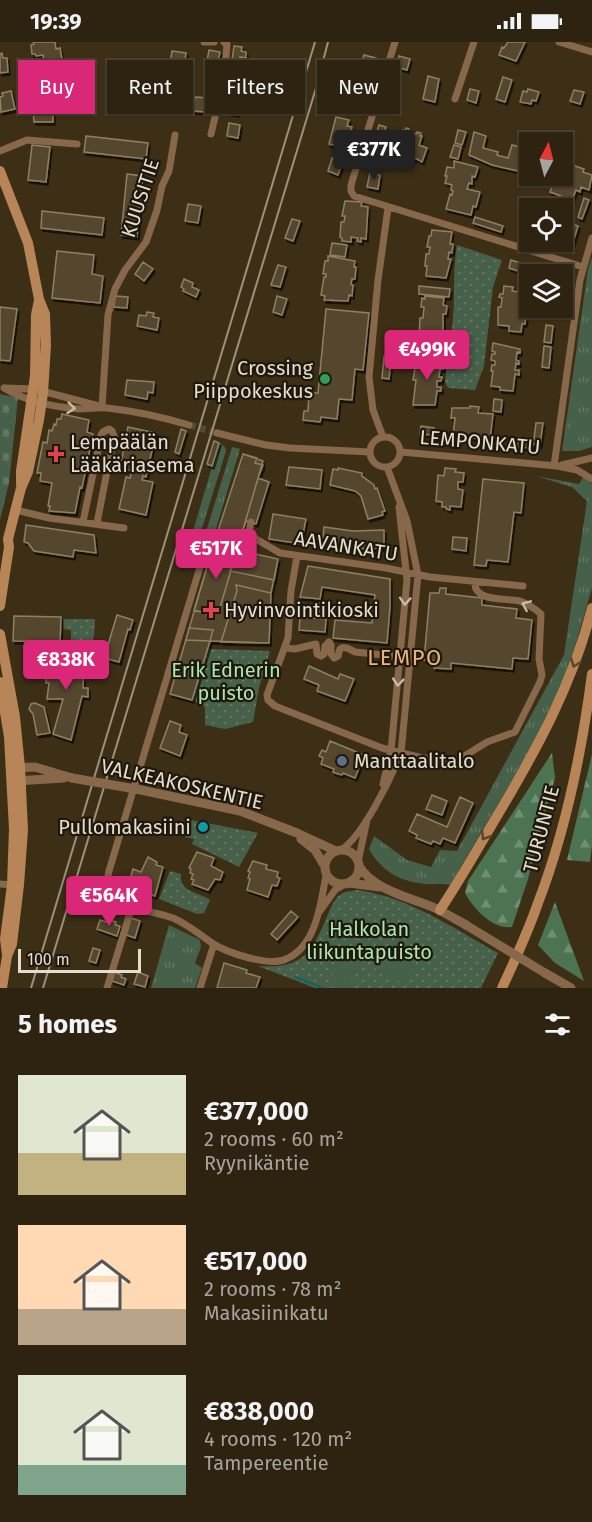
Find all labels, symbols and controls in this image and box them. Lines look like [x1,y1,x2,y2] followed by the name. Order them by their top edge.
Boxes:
[30,8,82,35] text: 19:39
[18,60,95,114] chip: Buy
[107,60,193,114] chip: Rent
[205,60,305,114] chip: Filters
[317,60,400,114] chip: New
[332,130,416,181] pin: €377K
[519,132,573,186] north arrow
[519,132,573,318] map controls
[347,137,401,161] text: €377K
[116,155,164,241] street label: KUUSITIE
[519,198,573,252] button: locate
[519,264,573,318] button: layers
[385,330,469,381] pin: €499K
[398,337,456,361] text: €499K
[193,356,314,403] place label: Crossing Piippokeskus
[318,372,332,386] marker: Crossing Piippokeskus
[67,401,76,414] one-way arrow
[419,425,541,459] street label: LEMPONKATU
[70,430,195,477] place label: Lempäälän Lääkäriasema
[47,445,65,463] marker: Lempäälän Lääkäriasema
[293,526,399,566] street label: AAVANKATU
[174,529,258,580] pin: €517K
[190,536,242,560] text: €517K
[399,597,412,606] one-way arrow
[224,598,379,622] place label: Hyvinvointikioski
[521,600,532,612] one-way arrow
[202,601,220,619] marker: Hyvinvointikioski
[24,640,108,691] pin: €838K
[367,644,443,671] district label: LEMPO
[37,647,95,671] text: €838K
[171,658,281,705] park label: Erik Ednerin puisto
[569,658,582,668] one-way arrow
[392,678,405,687] one-way arrow
[354,749,475,773] place label: Manttaalitalo
[99,754,265,814] street label: VALKEAKOSKENTIE
[335,754,349,768] marker: Manttaalitalo
[518,783,564,875] street label: TURUNTIE
[58,815,191,839] place label: Pullomakasiini
[196,820,210,834] marker: Pullomakasiini
[481,830,492,840] one-way arrow
[67,876,151,927] pin: €564K
[80,883,138,907] text: €564K
[306,917,432,964] park label: Halkolan liikuntapuisto
[18,946,141,974] scale bar
[27,950,70,969] text: 100 m
[541,1008,574,1041] icon: filters
[18,1009,117,1040] text: 5 homes
[204,1096,309,1127] text: €377,000
[66,1099,138,1171] icon: home
[204,1127,344,1151] text: 2 rooms · 60 m²
[204,1151,309,1175] text: Ryynikäntie
[204,1246,308,1277] text: €517,000
[66,1249,138,1321] icon: home
[204,1277,341,1301] text: 2 rooms · 78 m²
[204,1301,329,1325] text: Makasiinikatu
[204,1396,314,1427] text: €838,000
[66,1399,138,1471] icon: home
[204,1427,352,1451] text: 4 rooms · 120 m²
[204,1451,329,1475] text: Tampereentie

